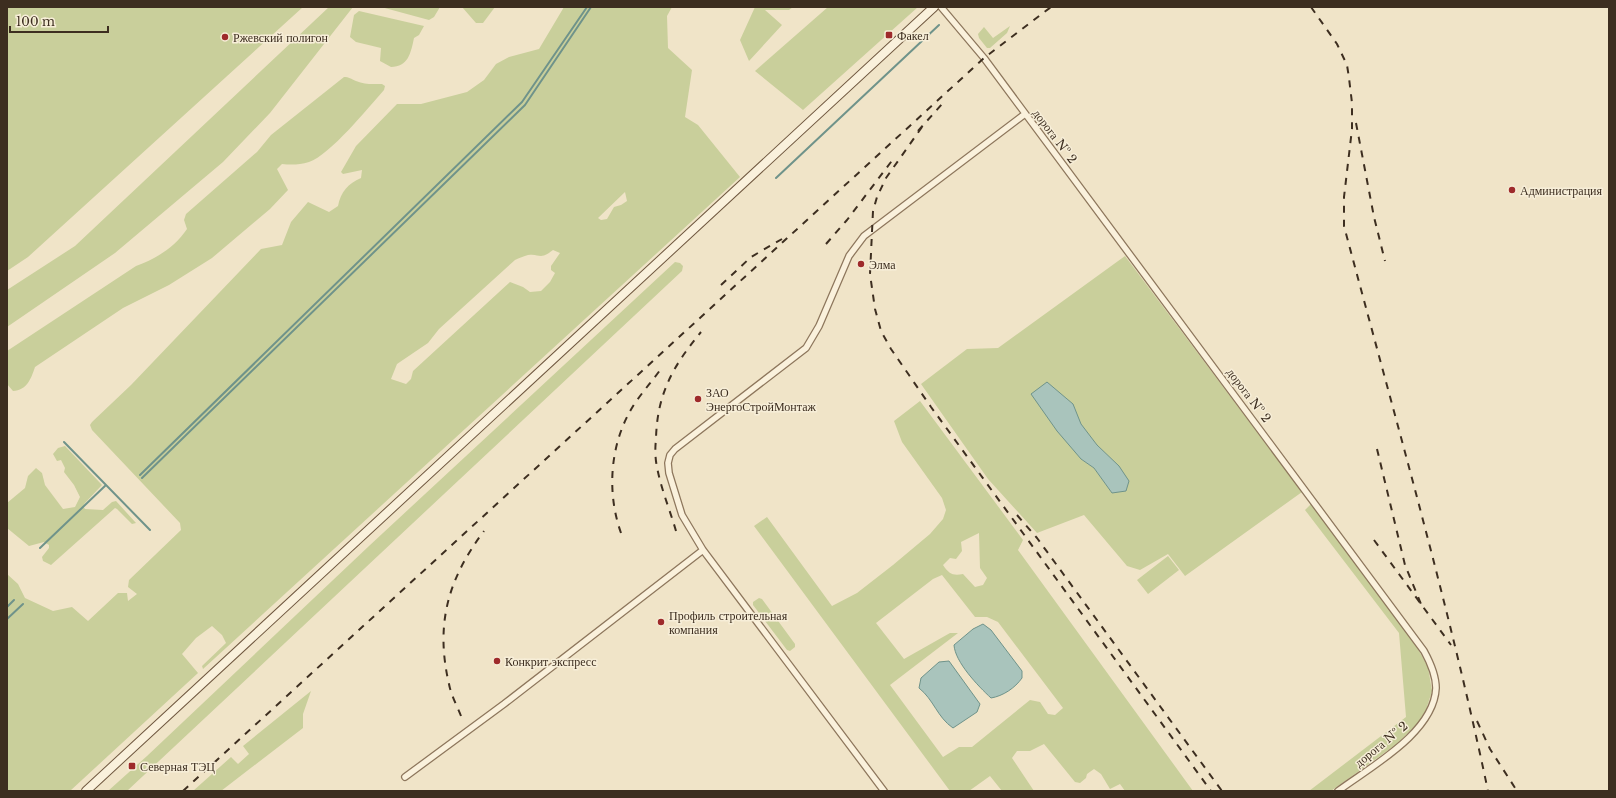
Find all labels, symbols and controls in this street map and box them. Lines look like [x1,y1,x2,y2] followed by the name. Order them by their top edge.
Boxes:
[10,8,108,34] scale bar
[16,14,55,29] text: 100 m
[897,28,929,43] place label: Факел
[233,30,328,45] place label: Ржевский полигон
[884,30,894,40] marker: Факел
[220,32,230,42] marker: Ржевский полигон
[1030,106,1080,166] street label: дорога № 2
[1520,183,1603,198] place label: Администрация
[1507,185,1517,195] marker: Администрация
[869,257,896,272] place label: Элма
[856,259,866,269] marker: Элма
[1224,365,1274,425] street label: дорога № 2
[706,385,816,414] place label: ЗАО ЭнергоСтройМонтаж
[693,394,703,404] marker: ЗАО ЭнергоСтройМонтаж
[669,608,788,637] place label: Профиль строительная компания
[656,617,666,627] marker: Профиль строительная компания
[505,654,596,669] place label: Конкрит экспресс
[492,656,502,666] marker: Конкрит экспресс
[1351,718,1411,770] street label: дорога № 2
[140,759,215,774] place label: Северная ТЭЦ
[127,761,137,771] marker: Северная ТЭЦ

